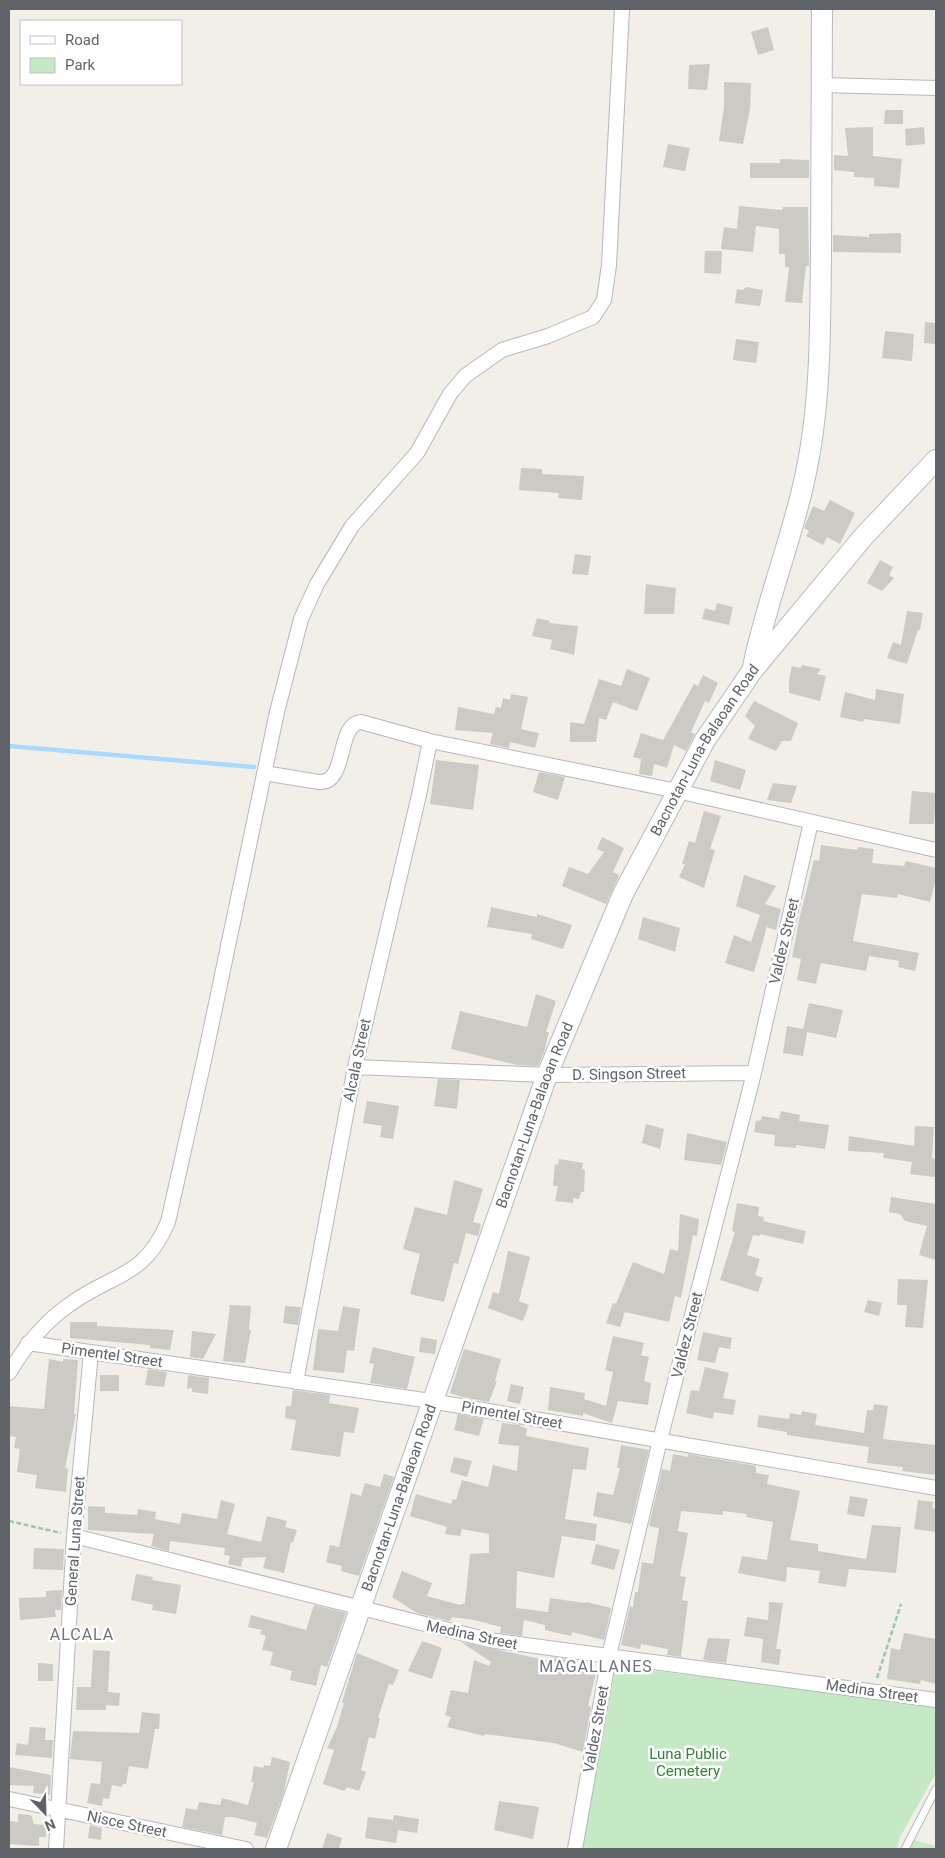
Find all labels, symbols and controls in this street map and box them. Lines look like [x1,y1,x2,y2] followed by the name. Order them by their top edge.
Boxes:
[20,20,182,85] legend
[65,31,99,49] text: Road
[65,56,96,74] text: Park
[647,660,763,839] street label: Bacnotan-Luna-Balaoan Road
[765,896,803,986] street label: Valdez Street
[339,1017,375,1103] street label: Alcala Street
[492,1019,577,1211] street label: Bacnotan-Luna-Balaoan Road
[572,1064,686,1084] street label: D. Singson Street
[668,1290,706,1380] street label: Valdez Street
[60,1339,164,1371] street label: Pimentel Street
[460,1397,564,1433] street label: Pimentel Street
[358,1402,440,1594] street label: Bacnotan-Luna-Balaoan Road
[61,1475,89,1607] street label: General Luna Street
[425,1617,519,1653] street label: Medina Street
[50,1625,114,1644] district label: ALCALA
[539,1657,653,1676] district label: MAGALLANES
[825,1676,919,1706] street label: Medina Street
[579,1684,613,1774] street label: Valdez Street
[649,1745,727,1780] park label: Luna Public Cemetery
[20,1788,70,1838] north arrow
[85,1807,169,1841] street label: Nisce Street
[42,1816,58,1834] text: N

